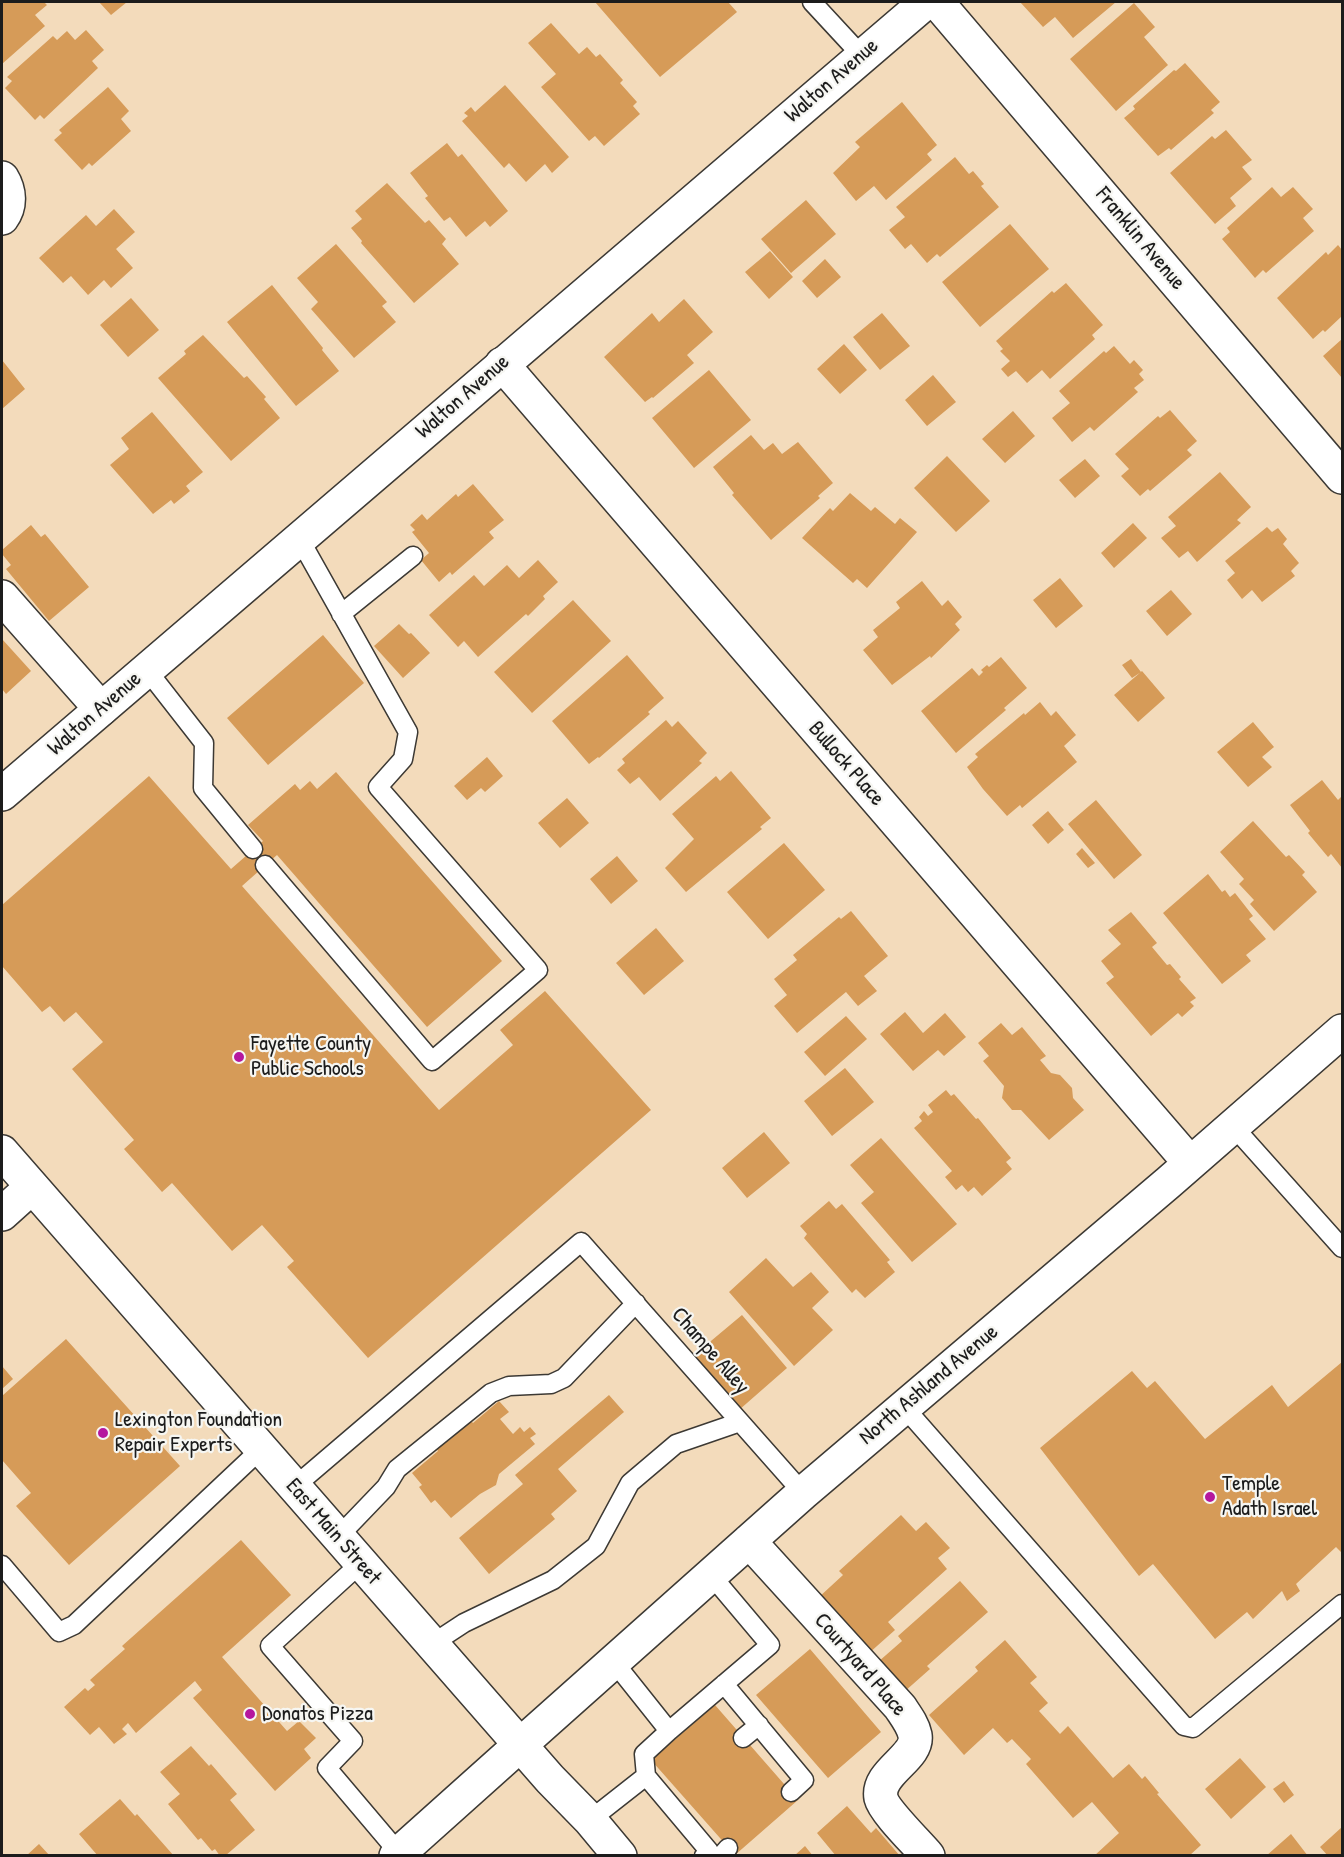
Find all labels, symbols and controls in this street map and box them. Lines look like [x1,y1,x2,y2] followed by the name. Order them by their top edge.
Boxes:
[780,33,884,129] street label: Walton Avenue
[1089,182,1191,296] street label: Franklin Avenue
[411,349,515,445] street label: Walton Avenue
[43,666,147,762] street label: Walton Avenue
[802,716,890,812] street label: Bullock Place
[251,1031,371,1082] place label: Fayette County Public Schools
[232,1050,246,1064] marker: Fayette County Public Schools
[665,1302,755,1400] street label: Champe Alley
[854,1319,1004,1451] street label: North Ashland Avenue
[115,1407,282,1458] place label: Lexington Foundation Repair Experts
[96,1426,110,1440] marker: Lexington Foundation Repair Experts
[1222,1471,1317,1522] place label: Temple Adath Israel
[280,1473,386,1591] street label: East Main Street
[1203,1490,1217,1504] marker: Temple Adath Israel
[808,1608,912,1722] street label: Courtyard Place
[262,1701,373,1727] place label: Donatos Pizza
[243,1707,257,1721] marker: Donatos Pizza

